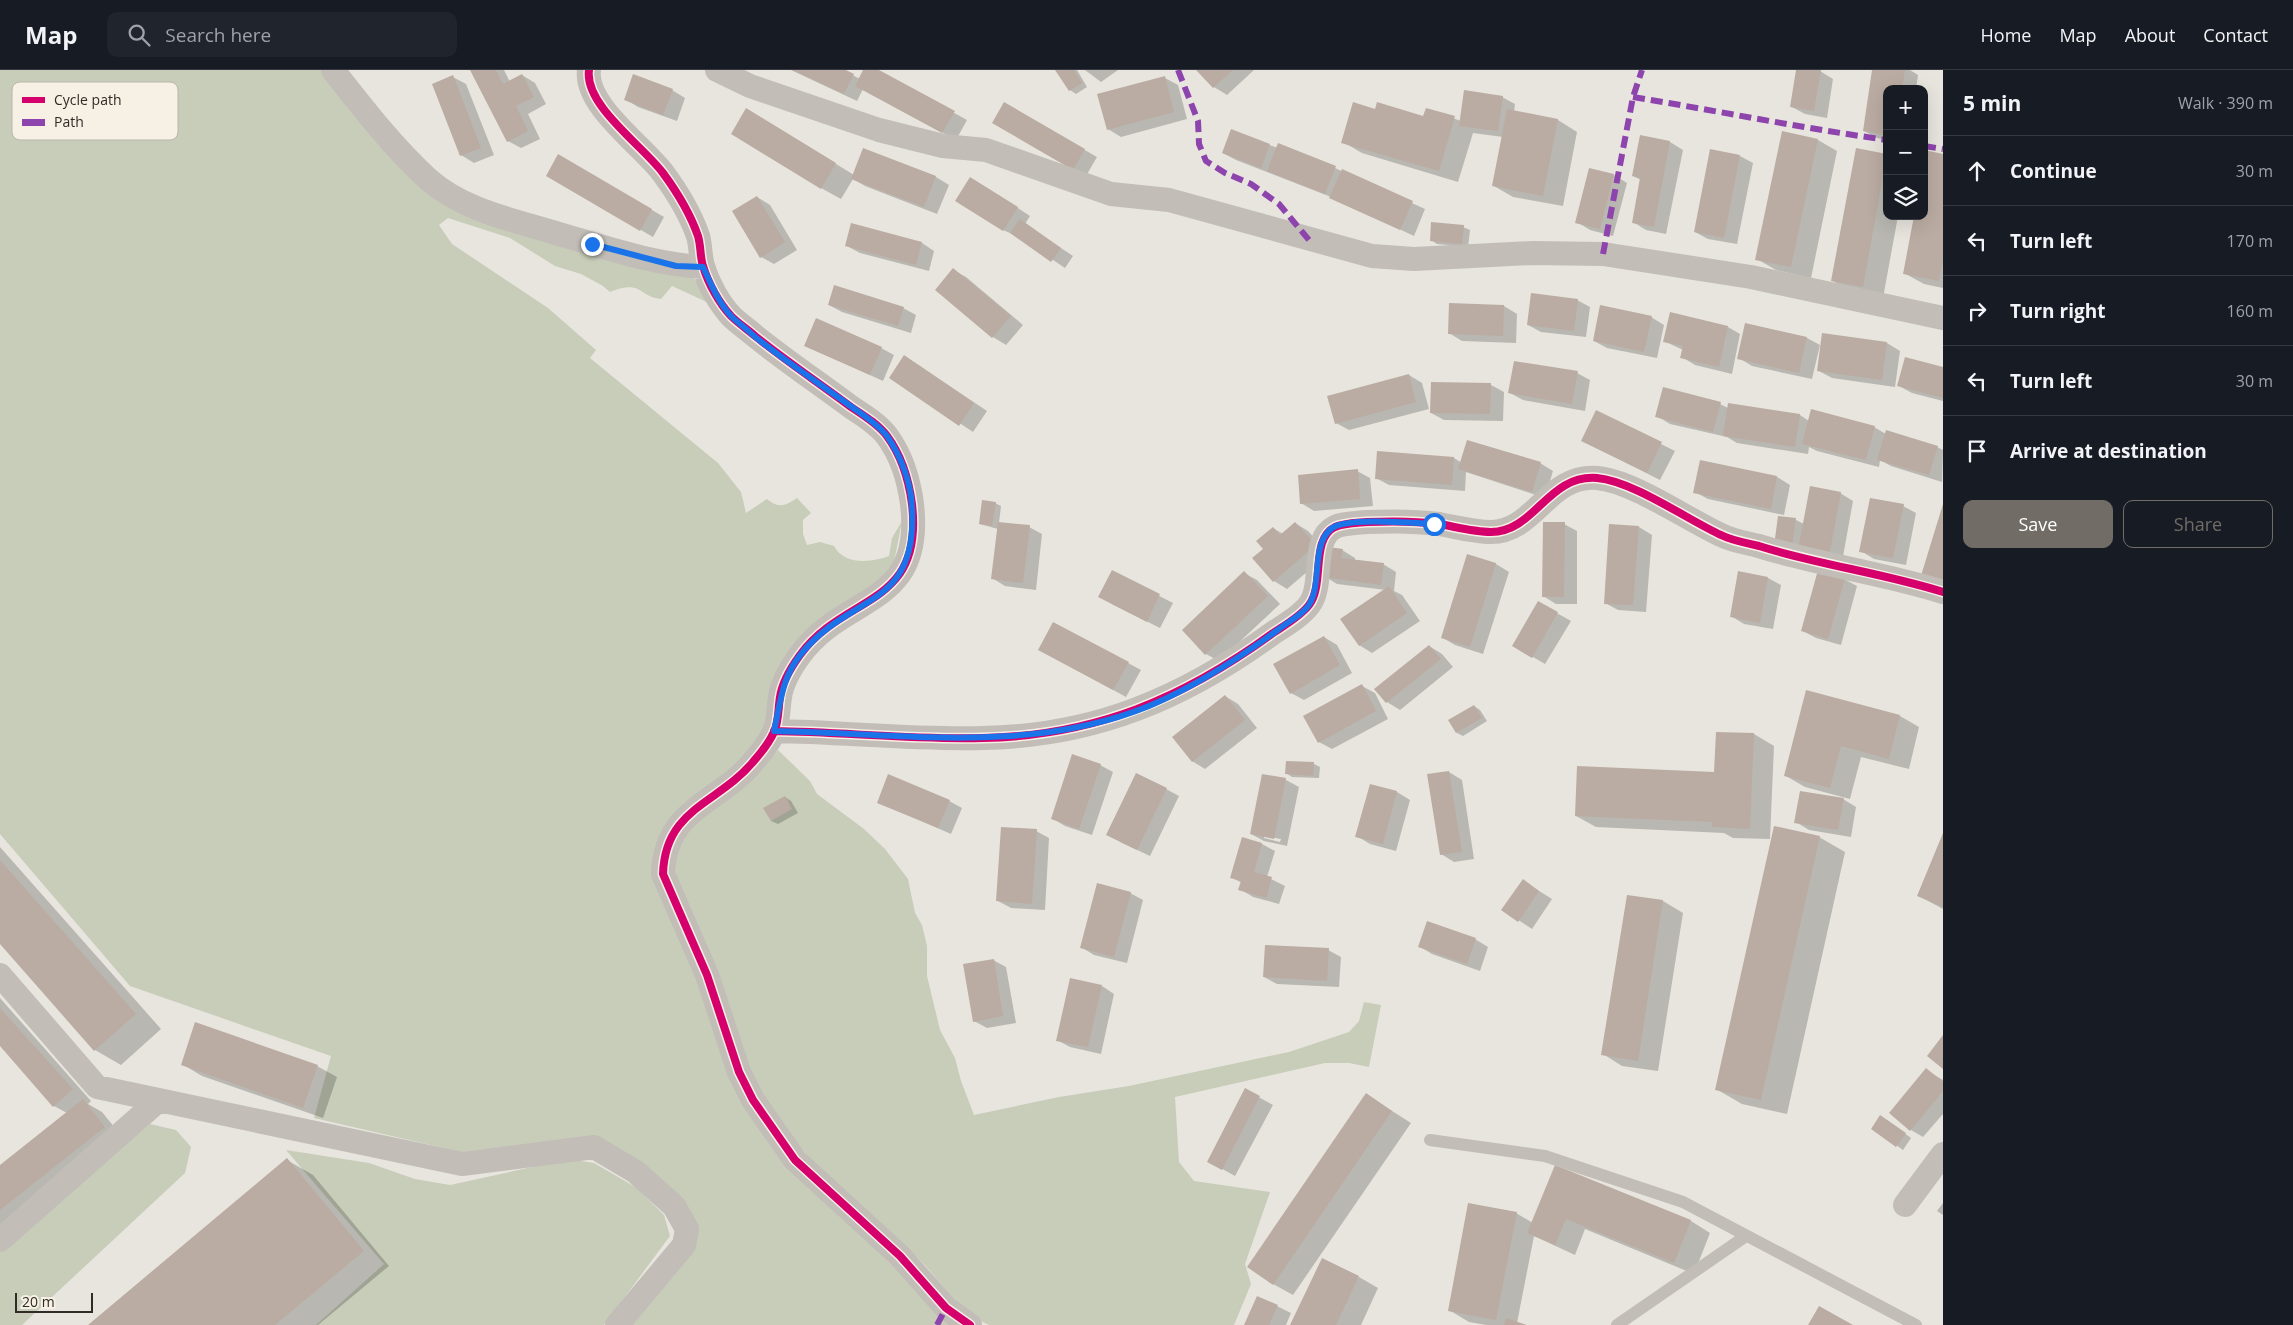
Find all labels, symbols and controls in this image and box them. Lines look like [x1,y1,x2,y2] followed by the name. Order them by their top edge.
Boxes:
[107,12,457,57] search box
[25,18,77,51] text: Map
[125,21,153,49] icon: search
[165,22,271,48] text: Search here
[1981,23,2031,47] text: Home
[2059,23,2097,47] text: Map
[2125,23,2175,47] text: About
[2203,23,2268,47] text: Contact
[12,82,178,140] legend
[1883,85,1928,220] map controls
[1883,85,1928,130] button: +
[1963,89,2021,117] text: 5 min
[54,90,122,109] text: Cycle path
[2178,92,2273,114] text: Walk · 390 m
[54,112,84,131] text: Path
[1883,130,1928,175] button: −
[1963,157,1991,185] icon: ahead
[2010,158,2097,184] text: Continue
[2236,160,2273,182] text: 30 m
[1883,175,1928,220] button: layers
[1963,227,1991,255] icon: left
[2010,228,2092,254] text: Turn left
[2227,230,2273,252] text: 170 m
[581,233,604,256] route end
[1963,297,1991,325] icon: right
[2010,298,2105,324] text: Turn right
[2227,300,2273,322] text: 160 m
[1963,367,1991,395] icon: left
[2010,368,2092,394] text: Turn left
[2236,370,2273,392] text: 30 m
[1963,437,1991,465] icon: arrive
[2010,438,2207,464] text: Arrive at destination
[1963,500,2113,548] button: Save
[2123,500,2273,548] button: Share
[1423,513,1446,536] route start
[15,1290,92,1313] scale bar
[22,1292,55,1311] text: 20 m

